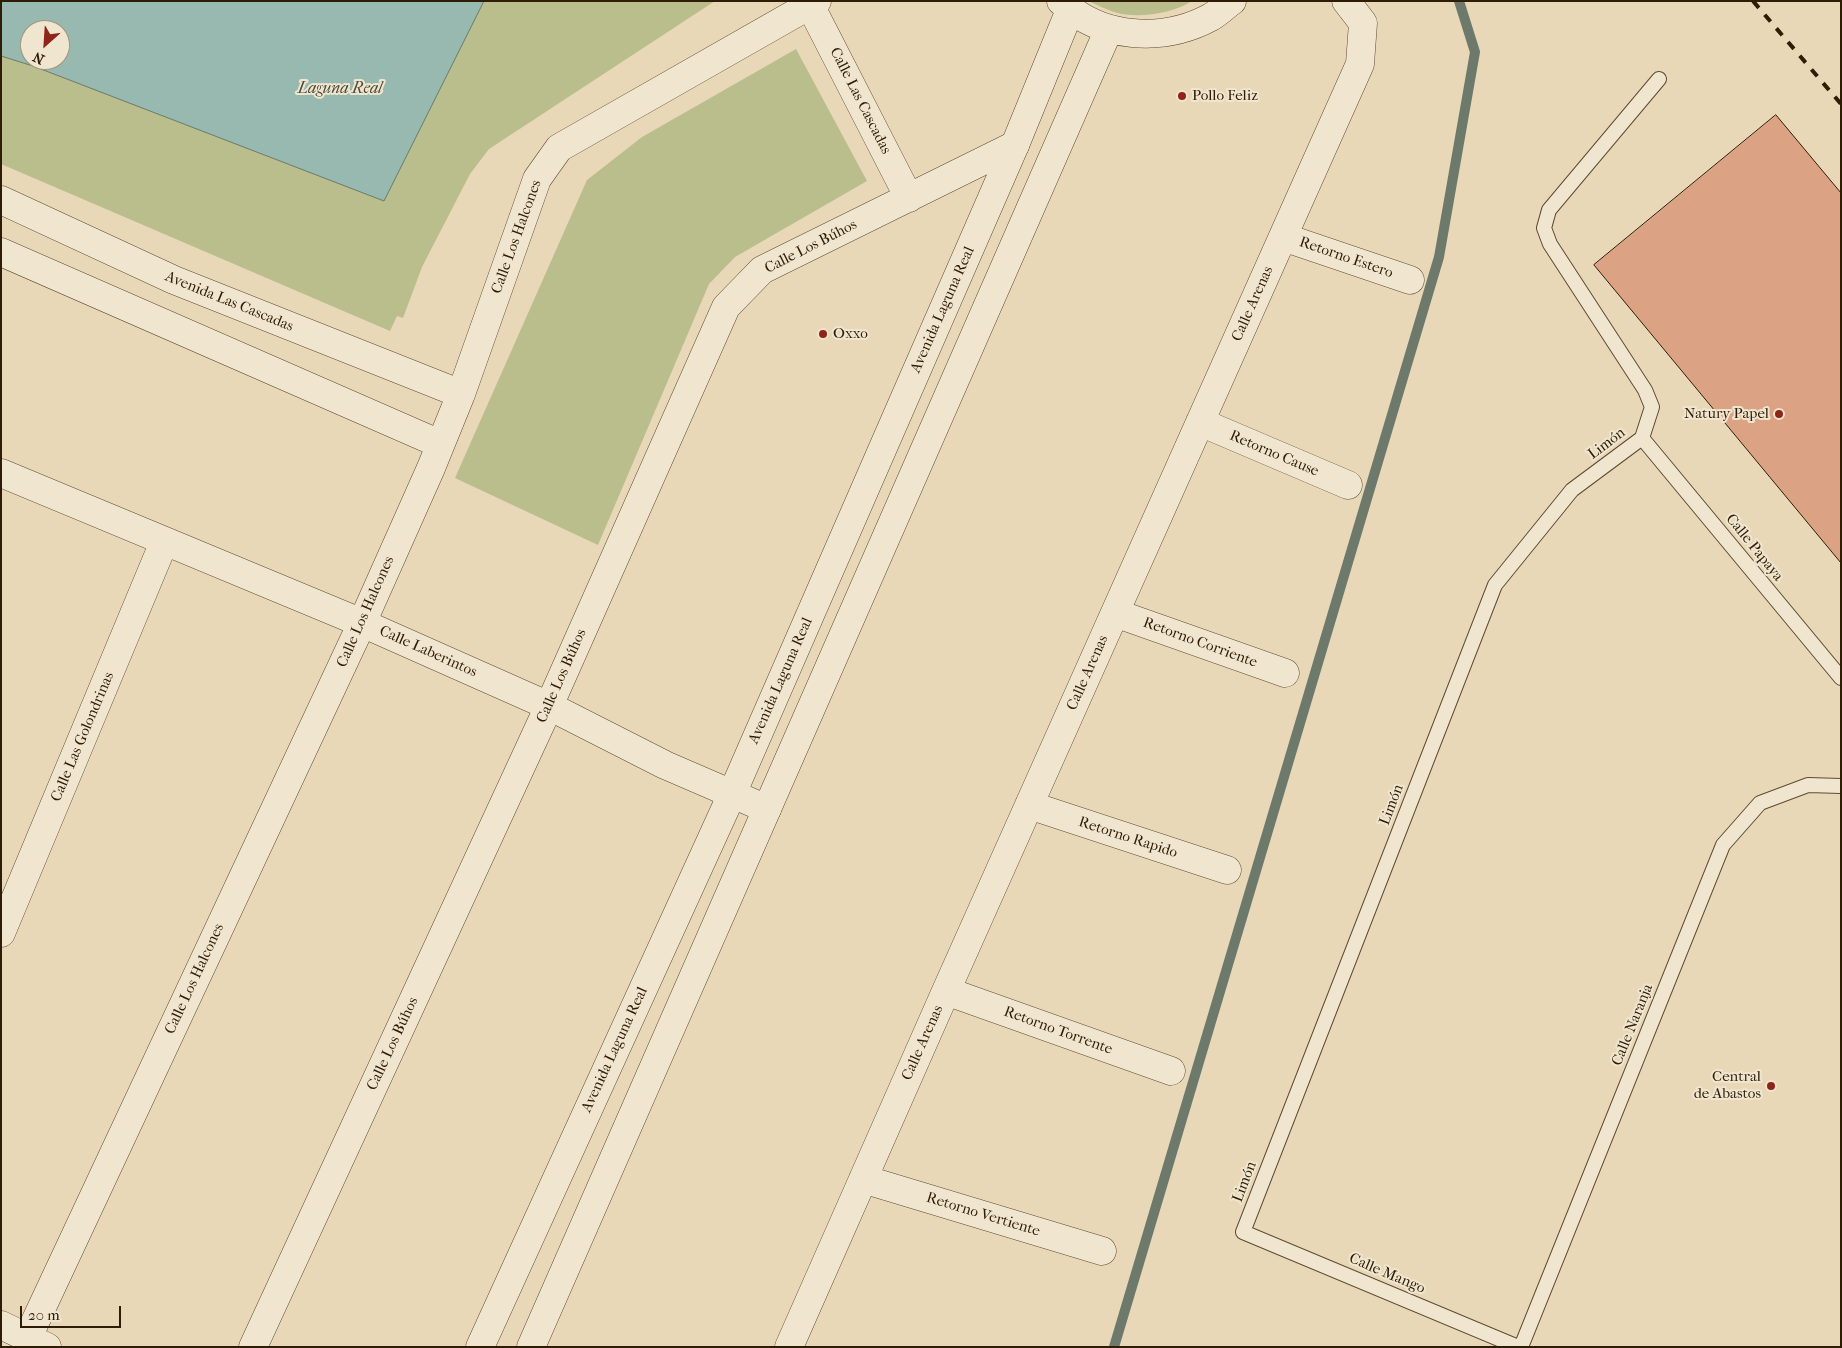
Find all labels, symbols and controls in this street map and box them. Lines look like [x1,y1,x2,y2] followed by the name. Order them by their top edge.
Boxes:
[20,20,70,70] north arrow
[825,45,895,157] street label: Calle Las Cascadas
[30,48,47,68] text: N
[298,79,382,99] water label: Laguna Real
[1192,87,1258,105] place label: Pollo Feliz
[1176,90,1188,102] marker: Pollo Feliz
[488,178,546,296] street label: Calle Los Halcones
[762,216,860,278] street label: Calle Los Búhos
[1297,234,1395,282] street label: Retorno Estero
[907,244,979,376] street label: Avenida Laguna Real
[1228,264,1278,344] street label: Calle Arenas
[162,268,296,336] street label: Avenida Las Cascadas
[833,325,868,343] place label: Oxxo
[817,328,829,340] marker: Oxxo
[1684,405,1769,423] place label: Natury Papel
[1773,408,1785,420] marker: Natury Papel
[1585,424,1629,464] street label: Limón
[1227,427,1321,481] street label: Retorno Cause
[1721,511,1787,585] street label: Calle Papaya
[333,554,399,670] street label: Calle Los Halcones
[1140,614,1260,672] street label: Retorno Corriente
[745,615,817,747] street label: Avenida Laguna Real
[376,622,480,682] street label: Calle Laberintos
[533,626,591,726] street label: Calle Los Búhos
[1063,633,1113,713] street label: Calle Arenas
[48,669,118,805] street label: Calle Las Golondrinas
[1376,782,1408,828] street label: Limón
[1076,814,1180,862] street label: Retorno Rapido
[162,921,228,1037] street label: Calle Los Halcones
[1608,981,1658,1069] street label: Calle Naranja
[578,984,652,1116] street label: Avenida Laguna Real
[363,994,423,1094] street label: Calle Los Búhos
[898,1003,948,1083] street label: Calle Arenas
[1001,1003,1115,1059] street label: Retorno Torrente
[1694,1068,1761,1103] place label: Central de Abastos
[1765,1080,1777,1092] marker: Central de Abastos
[1229,1159,1261,1205] street label: Limón
[924,1189,1042,1241] street label: Retorno Vertiente
[1346,1250,1428,1298] street label: Calle Mango
[22,1296,124,1328] scale bar
[28,1306,60,1324] text: 20 m

